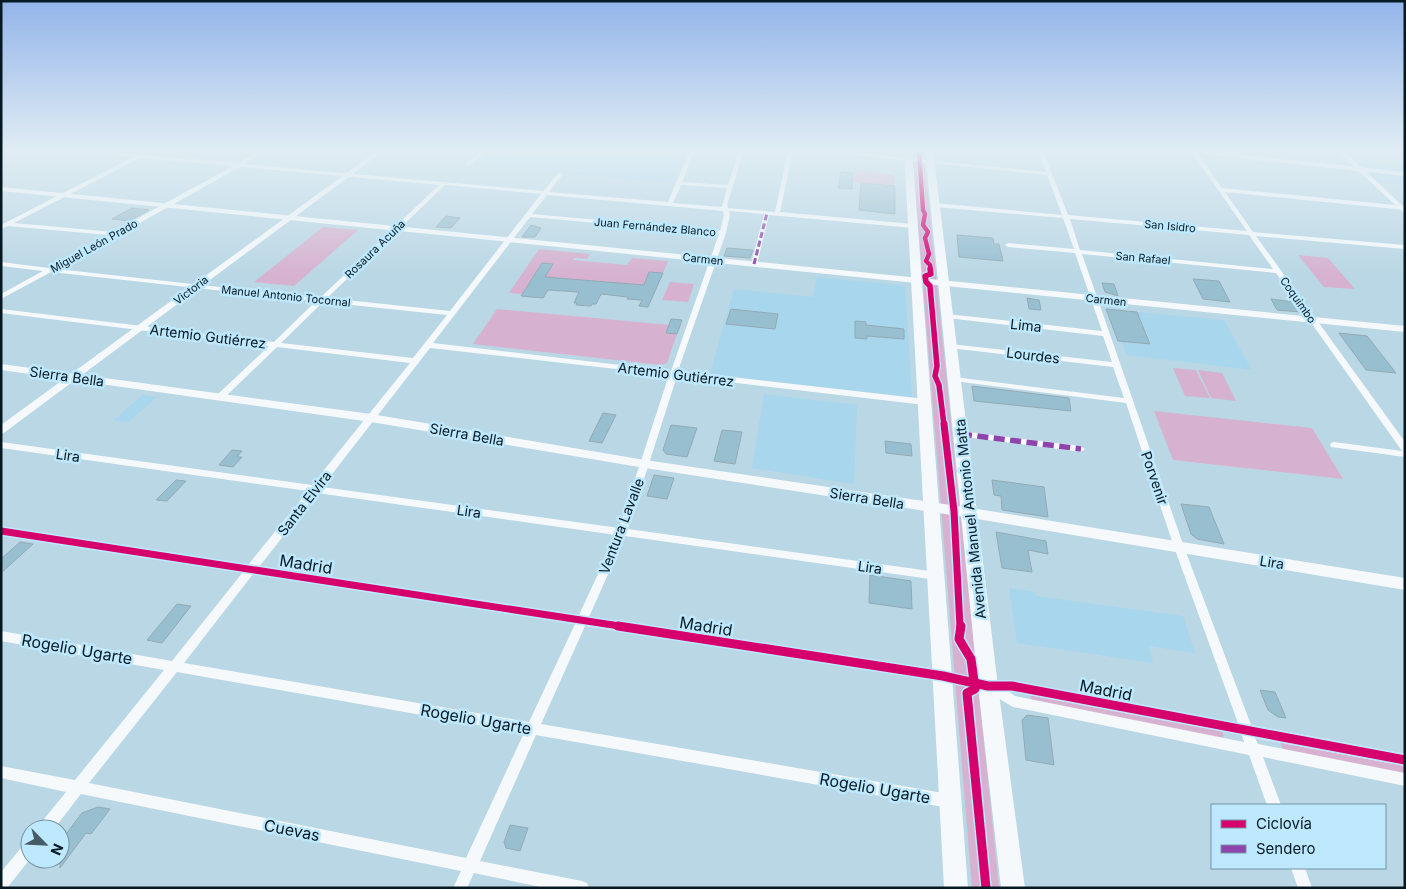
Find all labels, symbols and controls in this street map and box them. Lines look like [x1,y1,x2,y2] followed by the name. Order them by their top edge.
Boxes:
[594,215,717,239] street label: Juan Fernández Blanco
[48,216,140,276] street label: Miguel León Prado
[342,217,408,281] street label: Rosaura Acuña
[1144,217,1197,235] street label: San Isidro
[1115,249,1171,267] street label: San Rafael
[682,250,724,268] street label: Carmen
[171,272,211,308] street label: Victoria
[1277,274,1319,326] street label: Coquimbo
[221,282,351,310] street label: Manuel Antonio Tocornal
[1085,291,1127,309] street label: Carmen
[1009,315,1043,335] street label: Lima
[149,320,267,352] street label: Artemio Gutiérrez
[1005,343,1061,367] street label: Lourdes
[617,358,735,390] street label: Artemio Gutiérrez
[29,362,105,390] street label: Sierra Bella
[951,418,989,620] street label: Avenida Manuel Antonio Matta
[429,419,505,449] street label: Sierra Bella
[55,445,81,465] street label: Lira
[1138,449,1172,507] street label: Porvenir
[273,467,335,539] street label: Santa Elvira
[595,476,647,576] street label: Ventura Lavalle
[829,484,905,512] street label: Sierra Bella
[456,501,482,521] street label: Lira
[278,550,334,578] street label: Madrid
[1259,552,1285,572] street label: Lira
[857,557,883,577] street label: Lira
[678,612,734,640] street label: Madrid
[20,629,134,669] street label: Rogelio Ugarte
[1078,675,1134,705] street label: Madrid
[419,699,533,739] street label: Rogelio Ugarte
[818,768,932,808] street label: Rogelio Ugarte
[1211,804,1386,869] legend
[1256,814,1312,833] text: Ciclovía
[262,815,322,845] street label: Cuevas
[20,819,70,869] north arrow
[1256,839,1316,858] text: Sendero
[47,841,67,858] text: N

